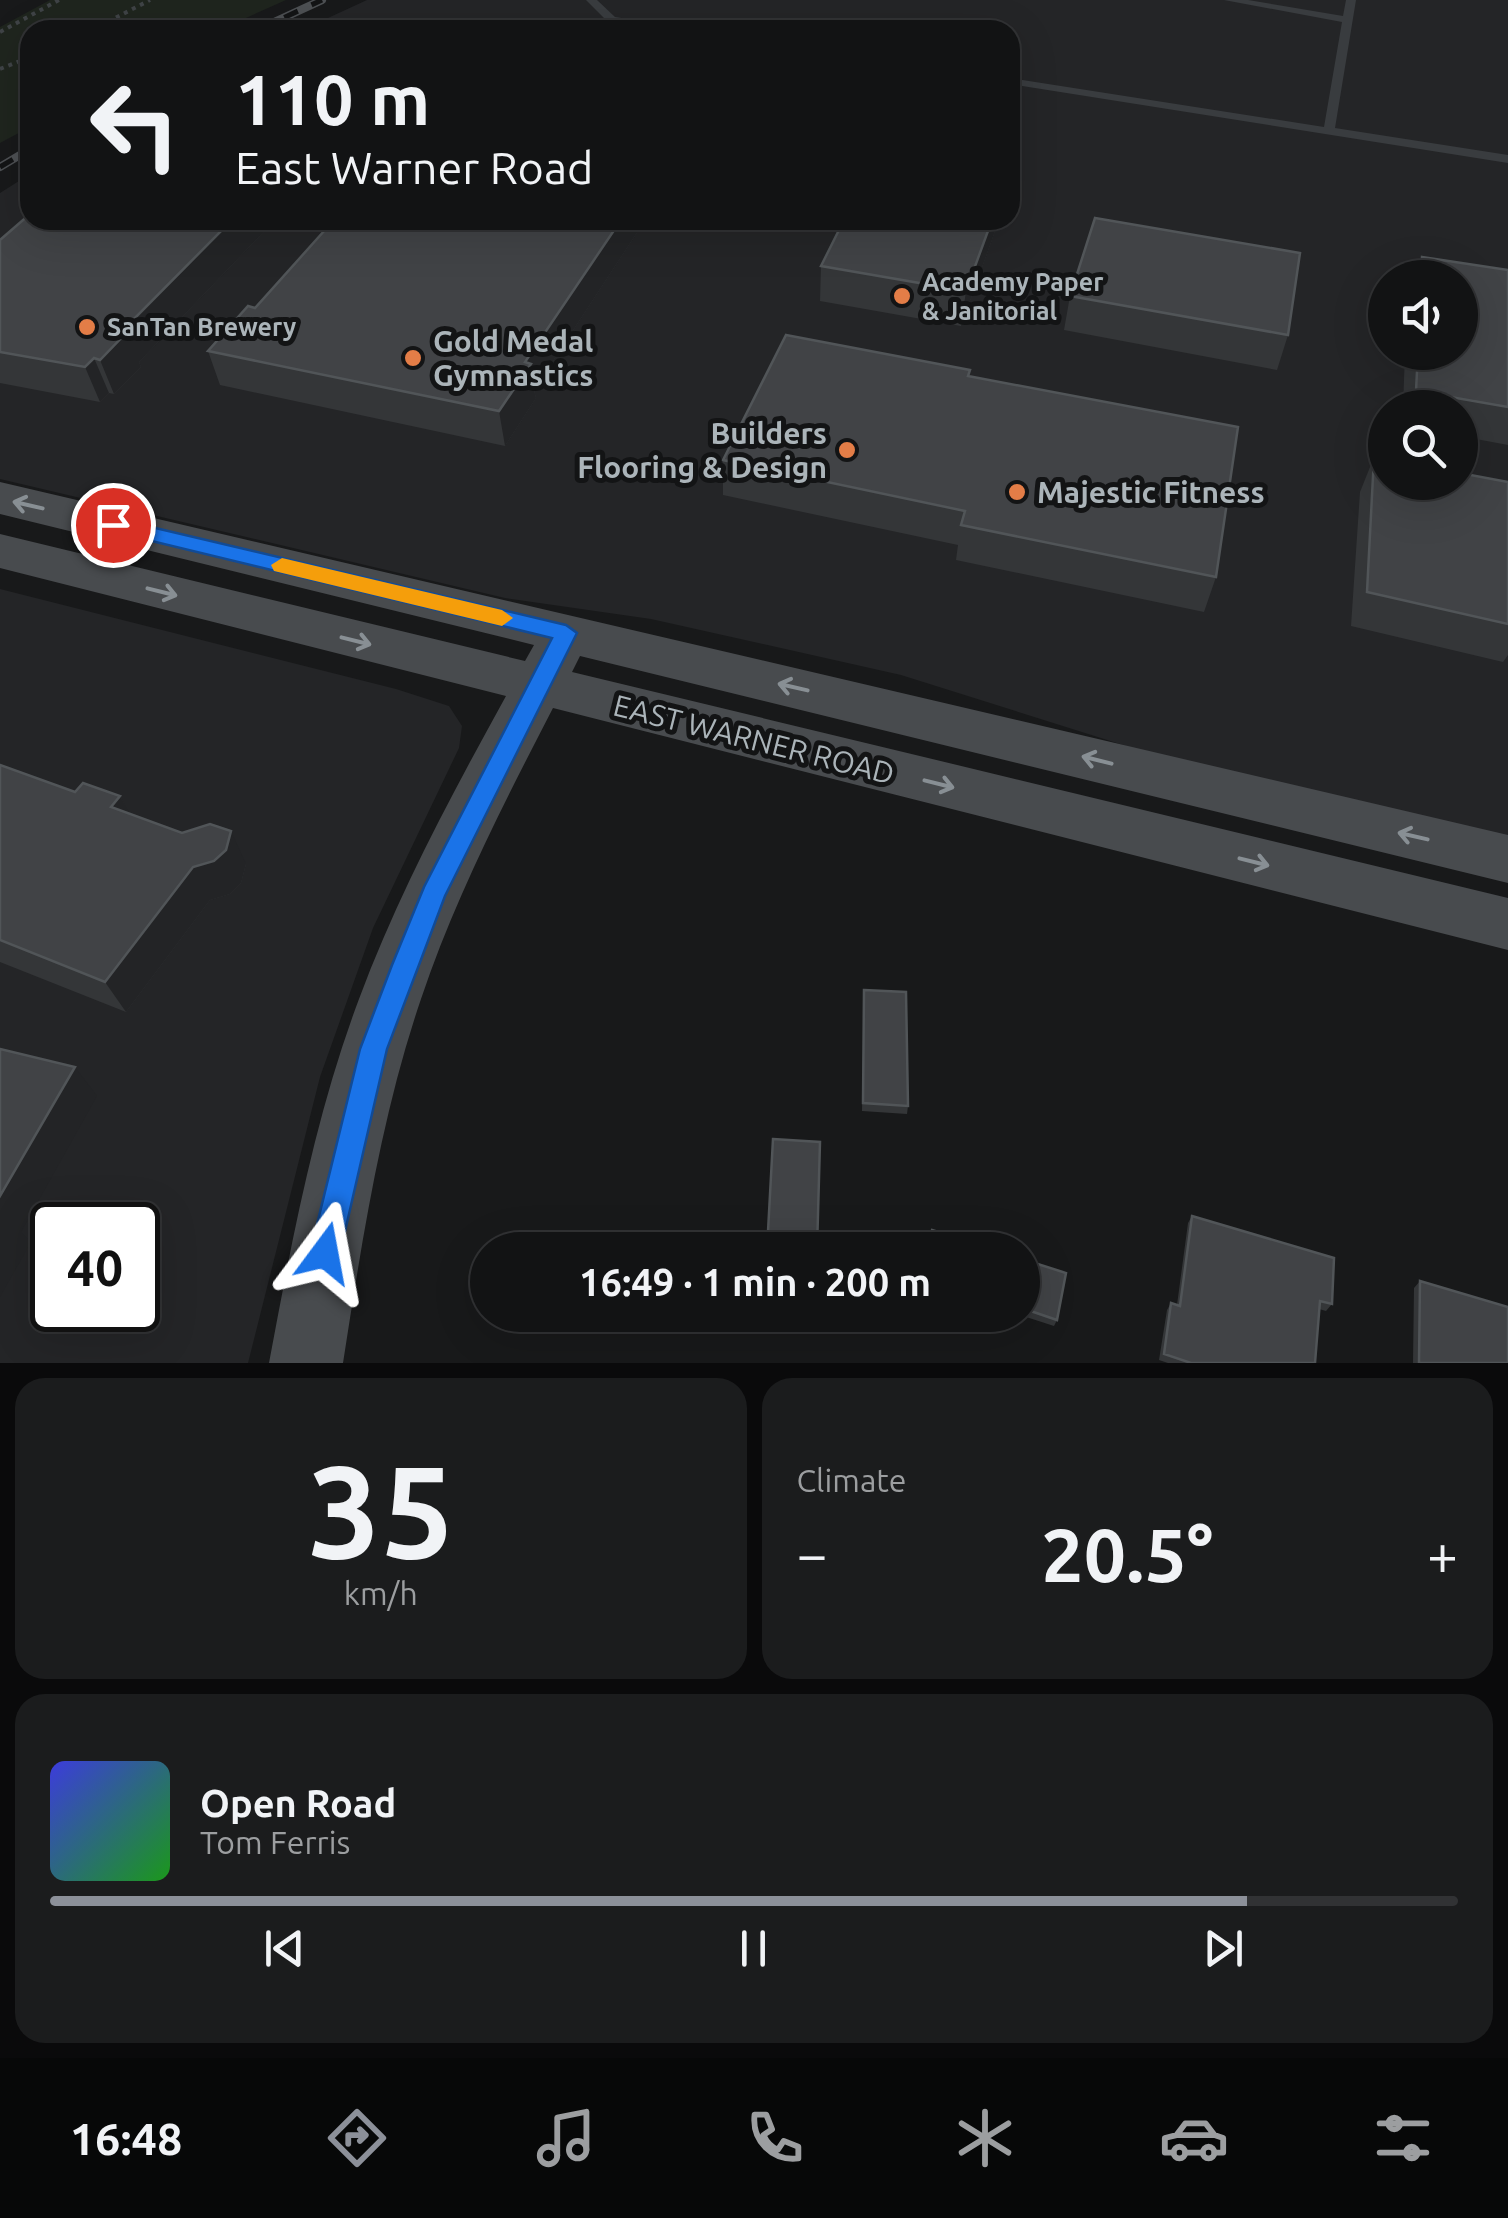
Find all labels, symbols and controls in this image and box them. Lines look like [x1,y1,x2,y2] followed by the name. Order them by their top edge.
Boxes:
[70,60,200,190] icon: left
[235,60,430,138] text: 110 m
[235,142,593,193] text: East Warner Road
[1368,260,1478,500] map controls
[1368,260,1478,370] button: sound
[922,268,1104,325] place label: Academy Paper & Janitorial
[891,285,913,307] marker: Academy Paper & Janitorial
[107,313,296,341] place label: SanTan Brewery
[76,316,98,338] marker: SanTan Brewery
[433,324,593,392] place label: Gold Medal Gymnastics
[402,347,424,369] marker: Gold Medal Gymnastics
[1368,390,1478,500] button: search
[577,416,827,484] place label: Builders Flooring & Design
[836,439,858,461] marker: Builders Flooring & Design
[1037,475,1265,509] place label: Majestic Fitness
[1006,481,1028,503] marker: Majestic Fitness
[71,483,156,568] pin
[13,495,45,513] one-way arrow
[86,498,141,553] icon: arrive
[146,583,177,602] one-way arrow
[340,632,371,651] one-way arrow
[778,677,810,695] one-way arrow
[610,688,898,790] street label: EAST WARNER ROAD
[1082,750,1114,768] one-way arrow
[923,776,954,795] one-way arrow
[1398,826,1430,844] one-way arrow
[1237,854,1269,872] one-way arrow
[273,1201,377,1305] position arrow
[30,1202,160,1332] speed limit sign: 40
[579,1261,931,1303] text: 16:49 · 1 min · 200 m
[307,1437,454,1583] text: 35
[797,1462,907,1498] text: Climate
[1041,1512,1213,1596] text: 20.5°
[797,1523,828,1584] text: −
[1427,1523,1458,1584] text: +
[344,1575,418,1611] text: km/h
[200,1782,396,1824] text: Open Road
[200,1824,350,1860] text: Tom Ferris
[257,1921,312,1976] icon: previous
[726,1921,781,1976] icon: pause
[1196,1921,1251,1976] icon: next
[322,2103,392,2173] icon: directions
[531,2103,601,2173] icon: music
[740,2103,810,2173] icon: phone
[950,2103,1020,2173] icon: climate
[1159,2103,1229,2173] icon: car
[1368,2103,1438,2173] icon: filters
[70,2113,182,2164] text: 16:48

